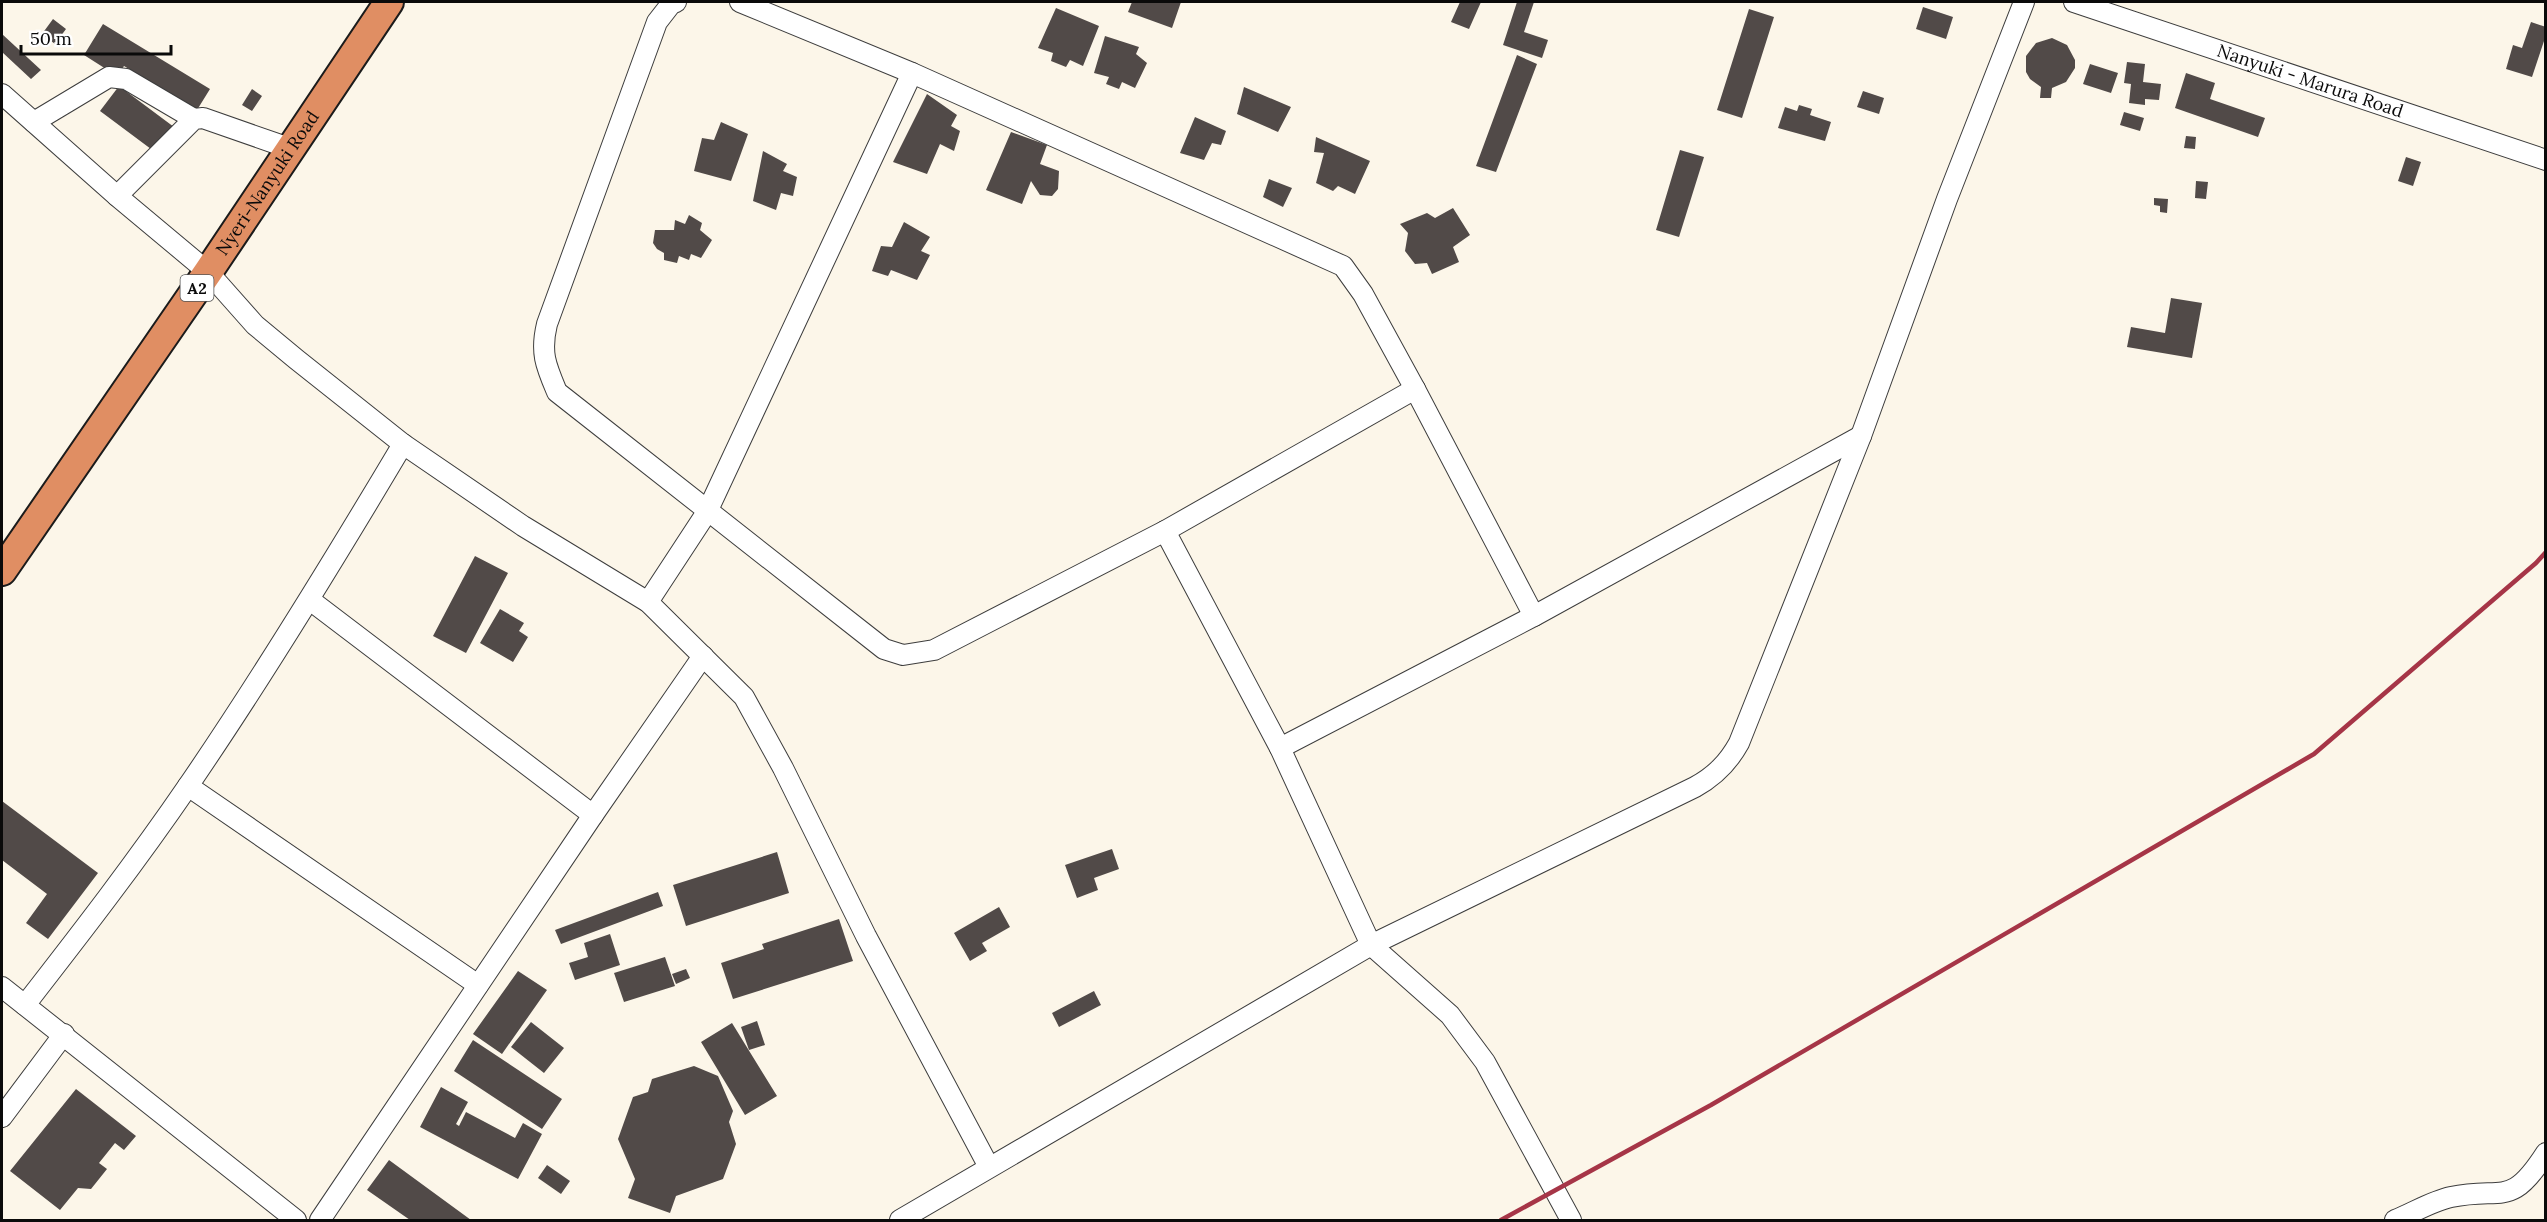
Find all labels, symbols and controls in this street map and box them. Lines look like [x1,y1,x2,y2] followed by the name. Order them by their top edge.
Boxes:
[21,18,171,56] scale bar
[30,27,72,50] text: 50 m
[2214,39,2407,122] street label: Nanyuki - Marura Road
[210,106,324,260] street label: Nyeri-Nanyuki Road
[180,275,214,301] road number: A2

